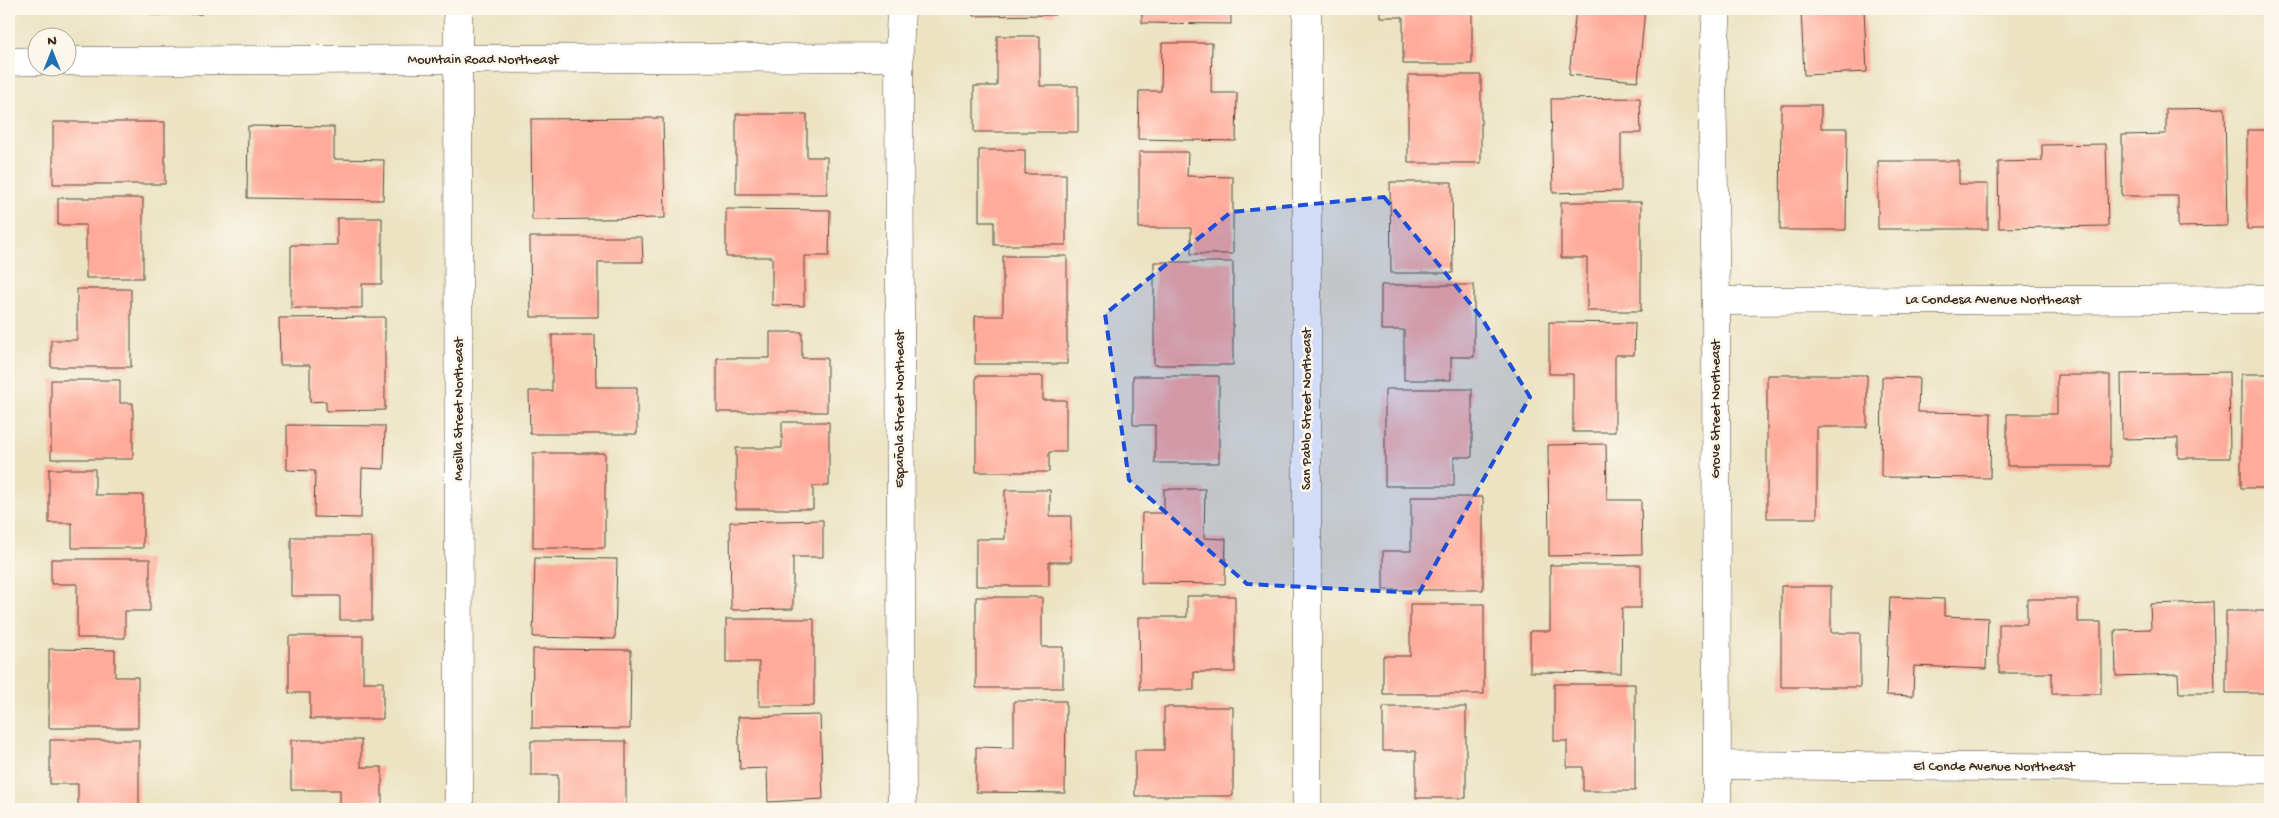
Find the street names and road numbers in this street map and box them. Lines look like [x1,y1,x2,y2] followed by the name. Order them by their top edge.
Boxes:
[407,52,560,69] street label: Mountain Road Northeast
[1905,292,2082,309] street label: La Condesa Avenue Northeast
[1299,327,1316,490] street label: San Pablo Street Northeast
[892,329,909,488] street label: Española Street Northeast
[451,336,468,481] street label: Mesilla Street Northeast
[1708,338,1725,478] street label: Grove Street Northeast
[1913,759,2076,776] street label: El Conde Avenue Northeast

